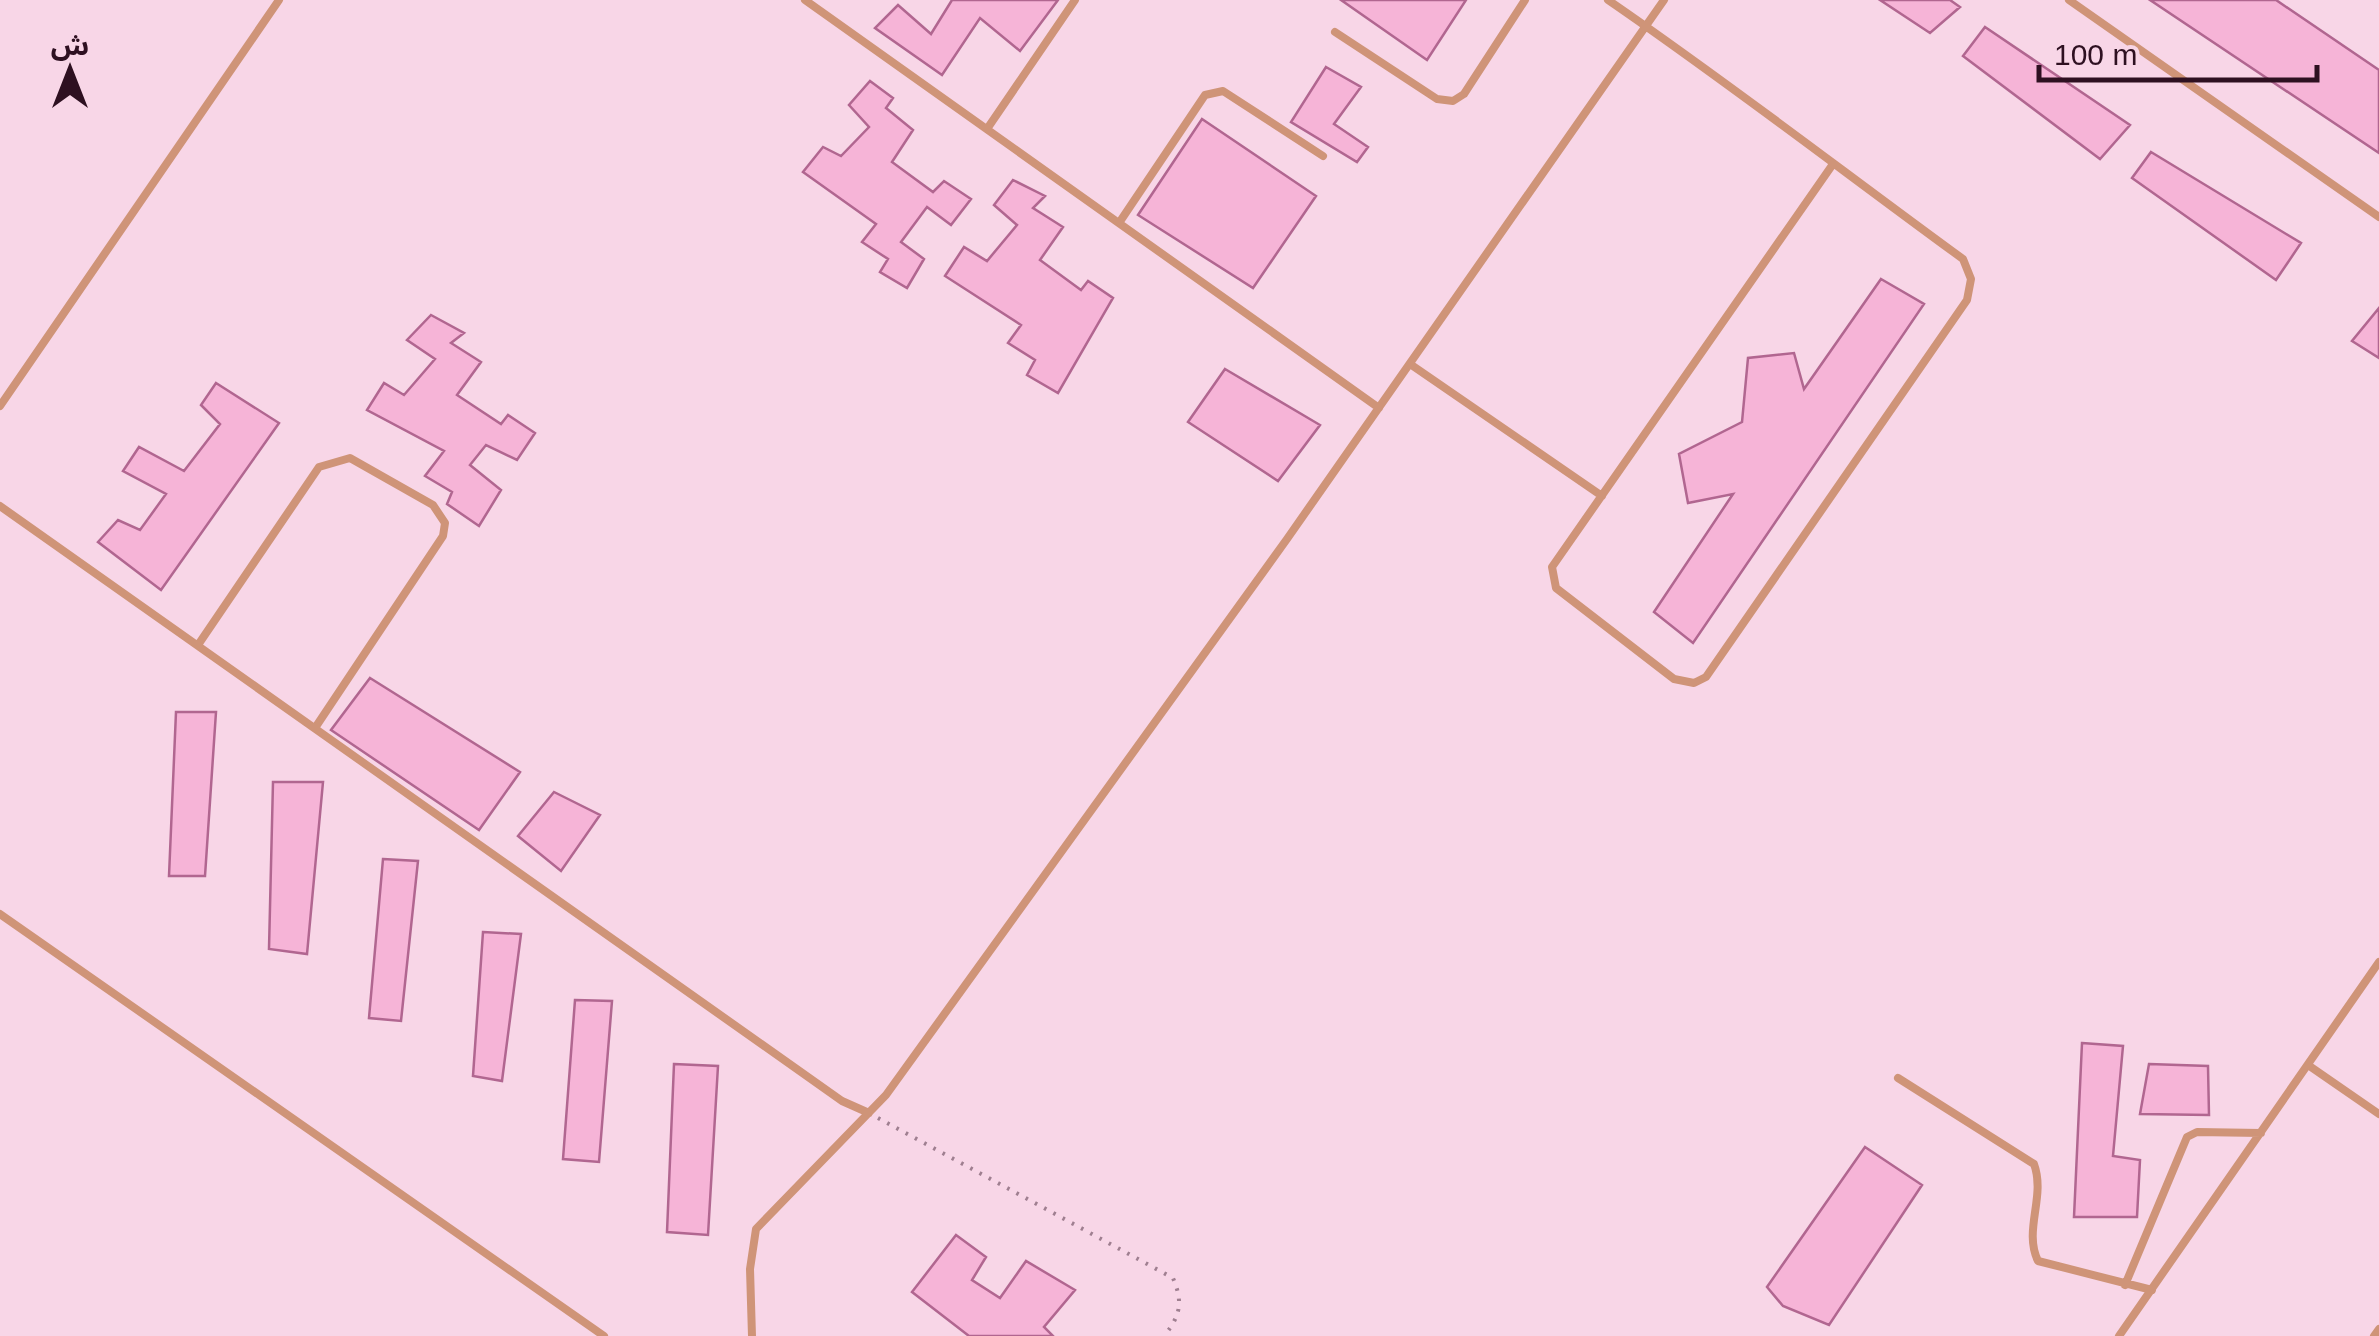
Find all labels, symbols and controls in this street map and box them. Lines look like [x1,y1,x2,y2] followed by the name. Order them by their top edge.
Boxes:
[20,20,120,120] north arrow
[2039,20,2316,82] scale bar
[51,30,89,61] text: ش
[2054,38,2137,71] text: 100 m

